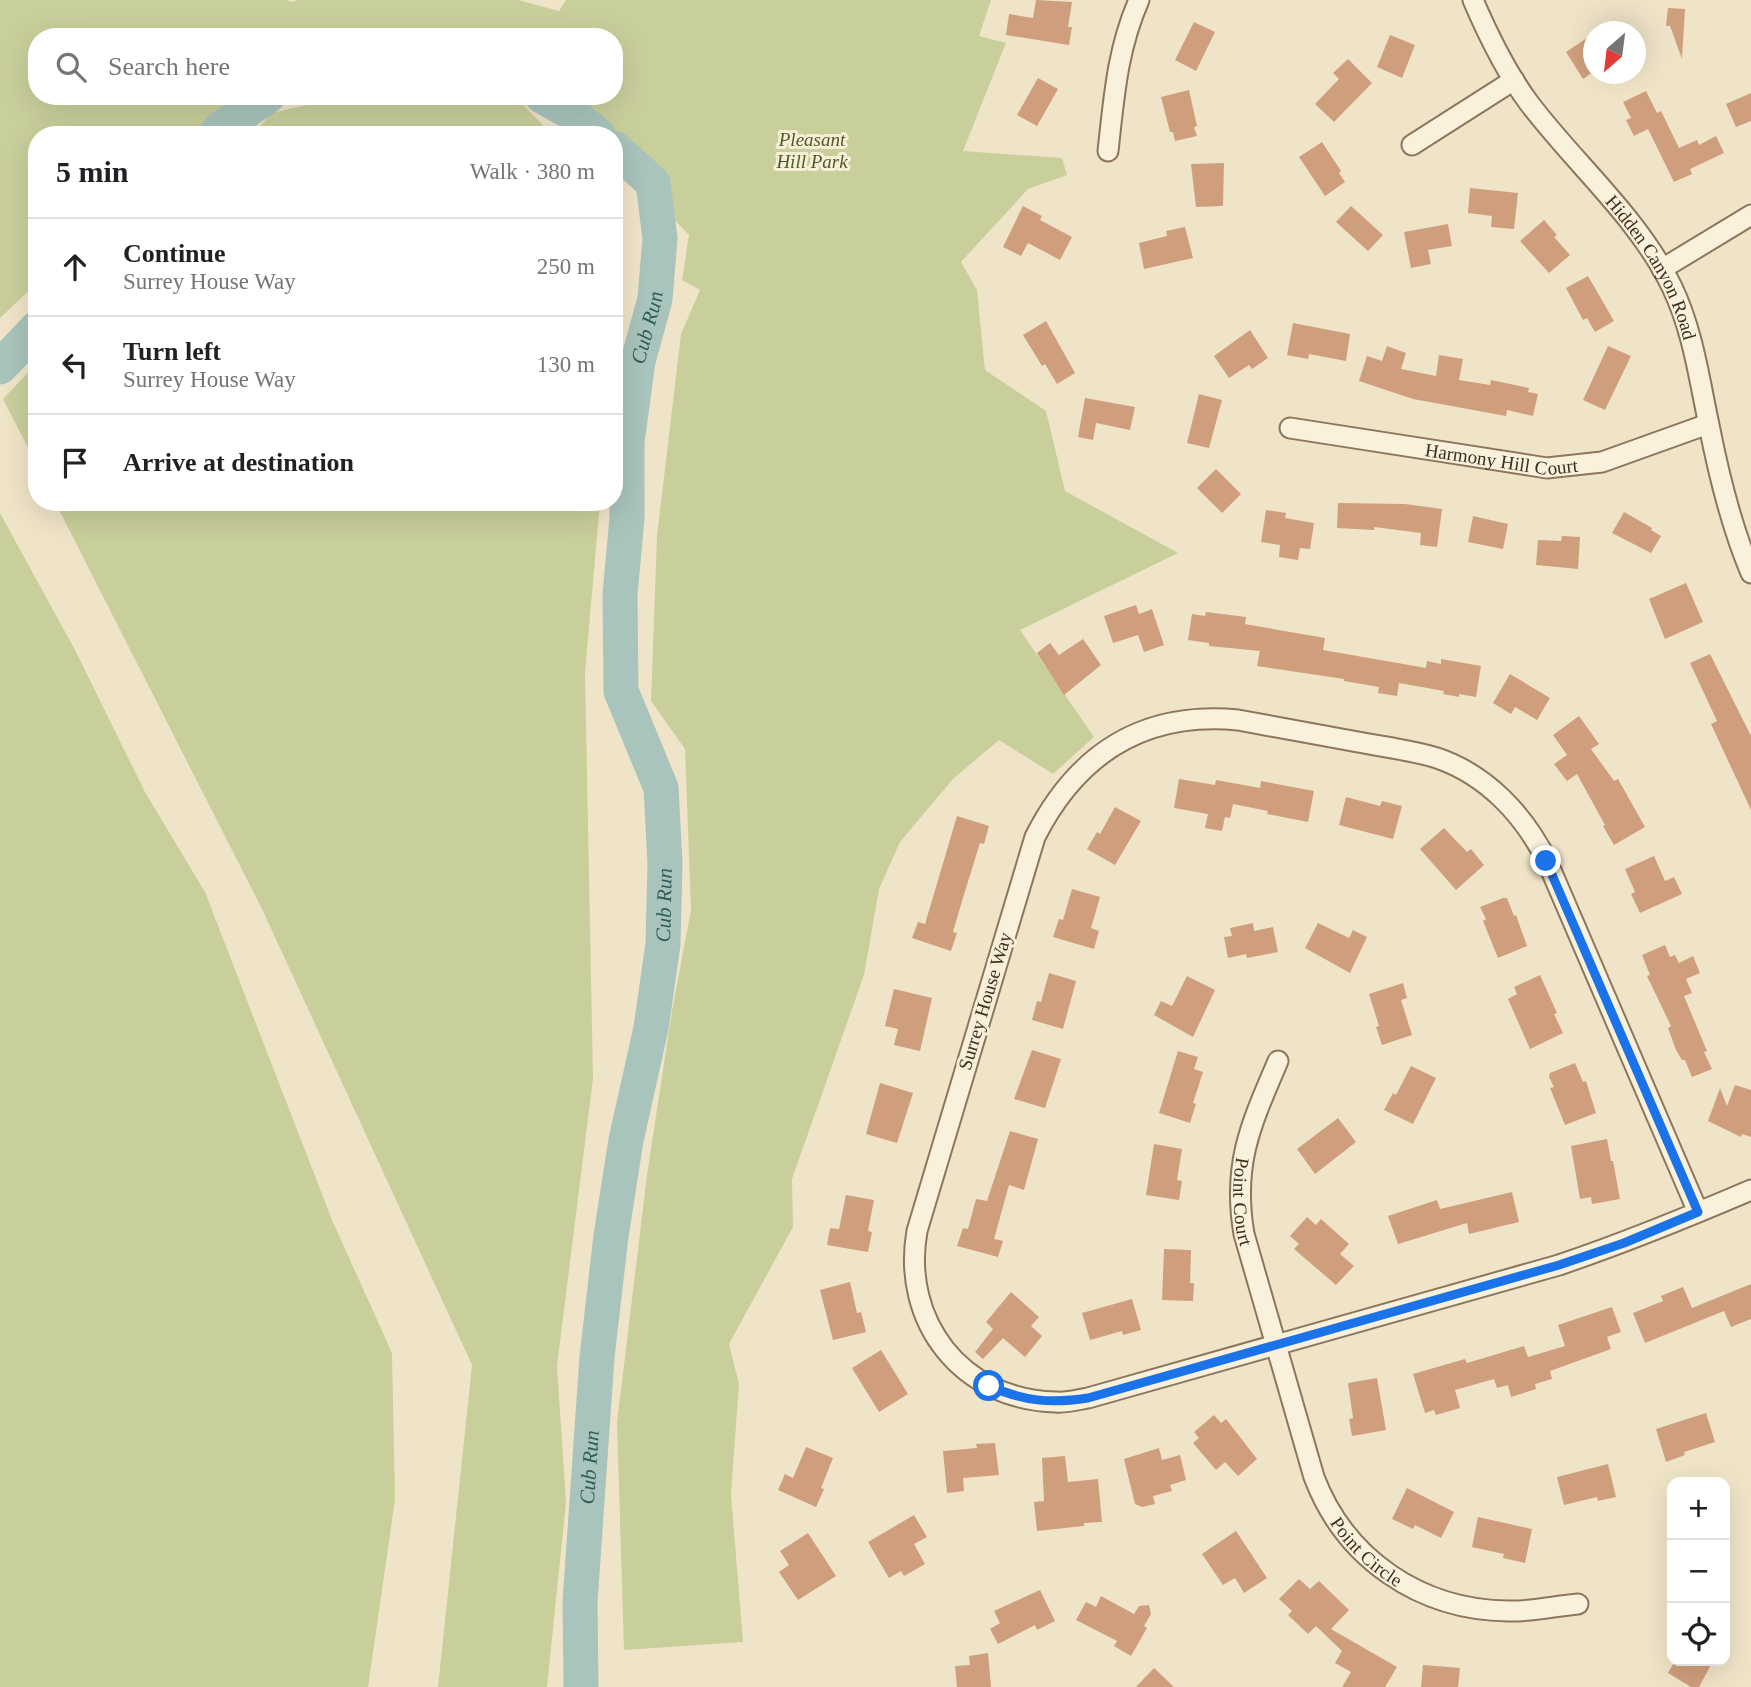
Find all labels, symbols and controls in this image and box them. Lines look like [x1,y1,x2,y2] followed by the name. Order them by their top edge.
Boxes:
[1583,21,1646,84] north arrow
[28,28,623,105] search box
[52,48,90,86] icon: search
[108,52,230,81] text: Search here
[775,129,848,172] park label: Pleasant Hill Park
[56,155,129,188] text: 5 min
[470,159,595,184] text: Walk · 380 m
[1602,190,1701,342] street label: Hidden Canyon Road
[123,239,226,268] text: Continue
[56,248,94,286] icon: ahead
[537,254,595,279] text: 250 m
[123,269,296,294] text: Surrey House Way
[626,291,668,366] water label: Cub Run
[123,337,221,366] text: Turn left
[56,346,94,384] icon: left
[537,352,595,377] text: 130 m
[123,367,296,392] text: Surrey House Way
[1424,439,1580,478] street label: Harmony Hill Court
[56,444,94,482] icon: arrive
[123,448,354,477] text: Arrive at destination
[1530,845,1561,876] route end
[651,868,677,943] water label: Cub Run
[954,929,1016,1072] street label: Surrey House Way
[1230,1156,1257,1249] street label: Point Court
[973,1370,1004,1401] route start
[575,1430,604,1505] water label: Cub Run
[1667,1477,1730,1666] map controls
[1667,1477,1730,1540] button: +
[1327,1513,1406,1590] street label: Point Circle
[1667,1540,1730,1603] button: −
[1667,1603,1730,1666] button: locate

